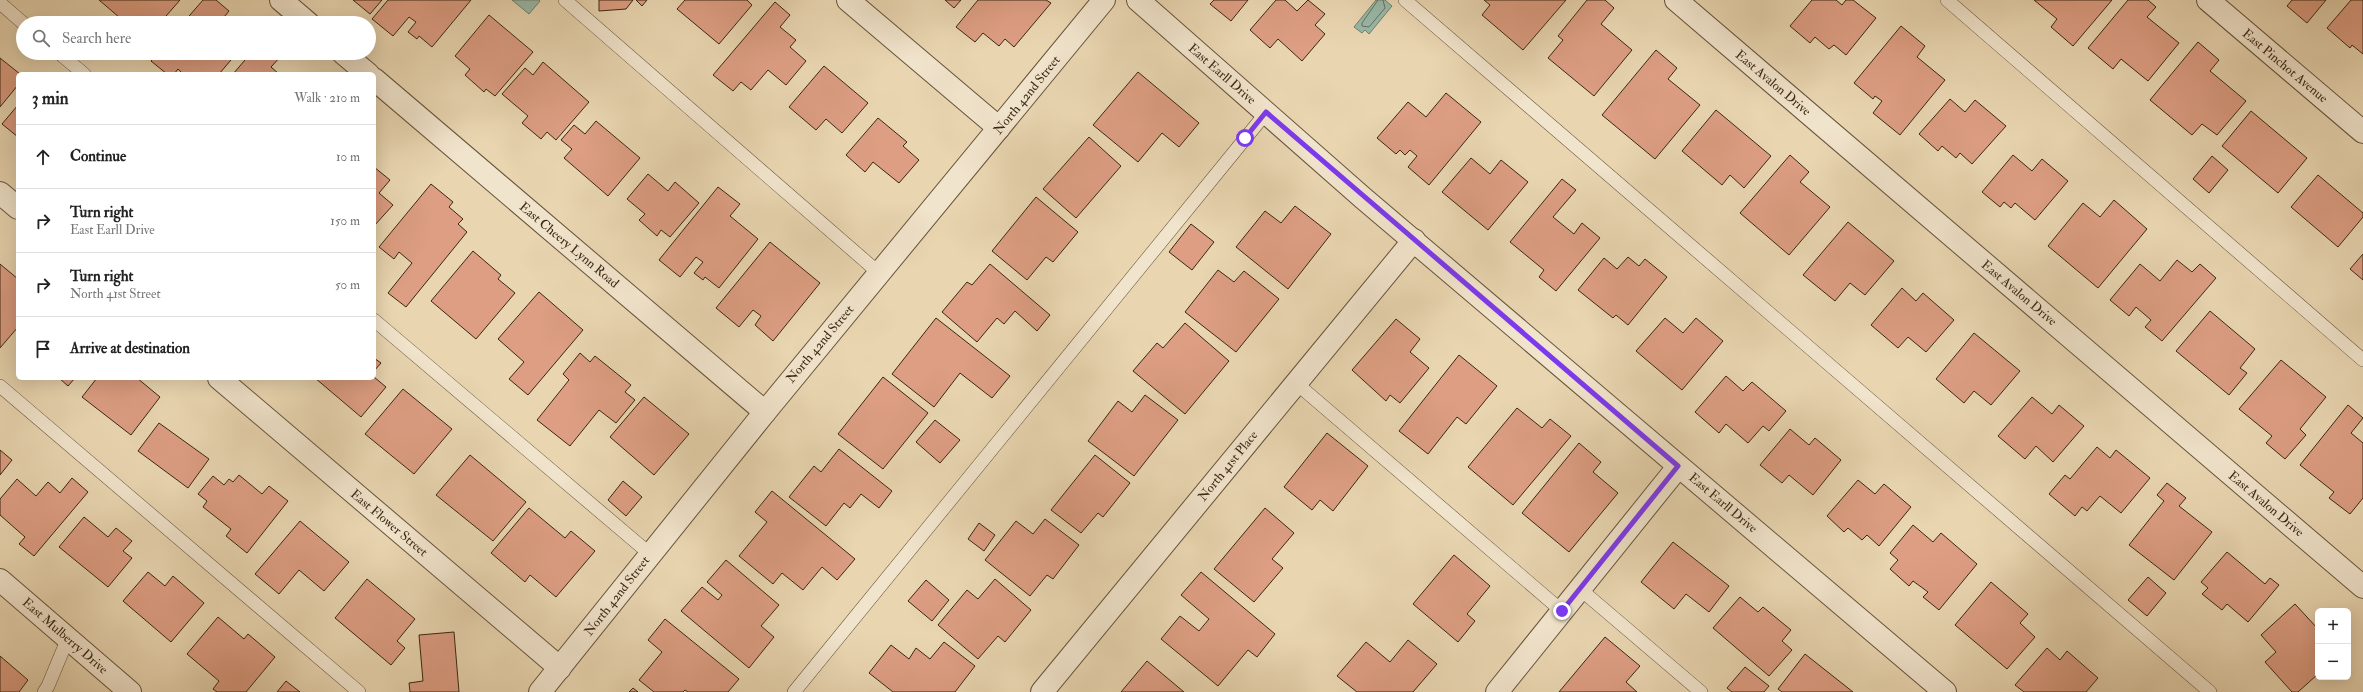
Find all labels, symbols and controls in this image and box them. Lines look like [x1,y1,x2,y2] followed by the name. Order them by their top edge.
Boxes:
[16,16,376,60] search box
[2239,26,2331,107] street label: East Pinchot Avenue
[30,27,52,49] icon: search
[62,29,131,48] text: Search here
[1185,40,1260,108] street label: East Earll Drive
[1732,47,1814,120] street label: East Avalon Drive
[990,52,1064,138] street label: North 42nd Street
[32,88,69,109] text: 3 min
[294,90,360,106] text: Walk · 210 m
[1236,129,1254,147] route start
[32,146,54,168] icon: ahead
[70,147,126,166] text: Continue
[336,149,360,165] text: 10 m
[515,199,622,292] street label: East Cheery Lynn Road
[70,203,133,222] text: Turn right
[32,210,54,232] icon: right
[330,213,360,229] text: 150 m
[70,222,155,238] text: East Earll Drive
[1978,257,2060,330] street label: East Avalon Drive
[70,267,133,286] text: Turn right
[32,274,54,296] icon: right
[335,277,360,293] text: 50 m
[70,286,161,302] text: North 41st Street
[783,302,857,386] street label: North 42nd Street
[32,338,54,360] icon: arrive
[70,339,190,358] text: Arrive at destination
[1195,427,1262,505] street label: North 41st Place
[2225,468,2307,541] street label: East Avalon Drive
[1685,470,1761,537] street label: East Earll Drive
[347,486,431,560] street label: East Flower Street
[581,553,653,639] street label: North 42nd Street
[18,594,112,679] street label: East Mulberry Drive
[1553,602,1571,620] route end
[2315,608,2351,680] map controls
[2315,608,2351,644] button: +
[2315,644,2351,680] button: −

